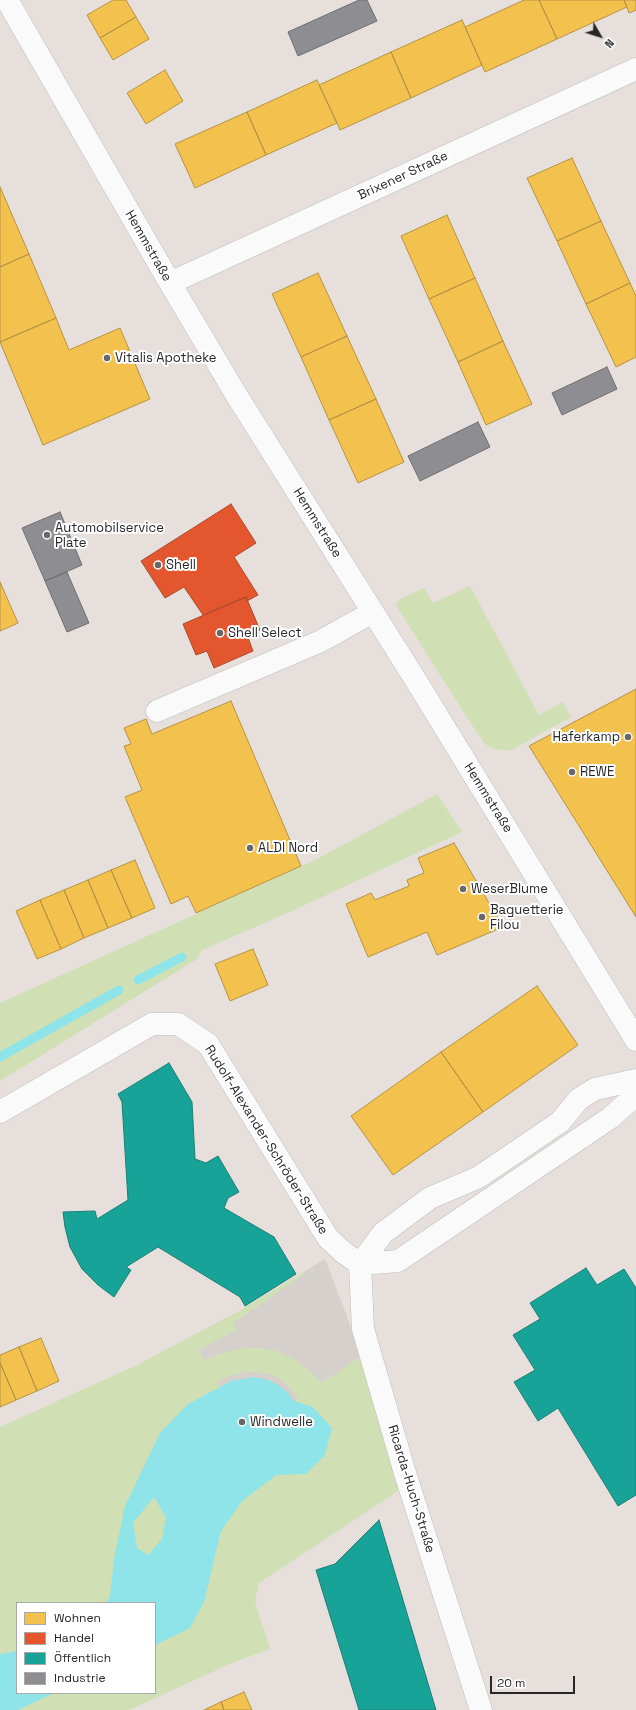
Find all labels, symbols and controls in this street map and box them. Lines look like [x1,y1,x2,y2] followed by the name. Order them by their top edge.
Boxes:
[580,16,620,56] north arrow
[602,36,617,51] text: N
[356,148,450,204] street label: Brixener Straße
[121,208,175,284] street label: Hemmstraße
[115,350,217,366] place label: Vitalis Apotheke
[102,353,112,363] marker: Vitalis Apotheke
[289,485,345,561] street label: Hemmstraße
[55,520,164,551] place label: Automobilservice Plate
[42,530,52,540] marker: Automobilservice Plate
[166,557,196,573] place label: Shell
[153,560,163,570] marker: Shell
[228,625,301,641] place label: Shell Select
[215,628,225,638] marker: Shell Select
[553,729,620,745] place label: Haferkamp
[623,732,633,742] marker: Haferkamp
[460,760,516,836] street label: Hemmstraße
[580,764,614,780] place label: REWE
[567,767,577,777] marker: REWE
[258,840,318,856] place label: ALDI Nord
[245,843,255,853] marker: ALDI Nord
[471,881,548,897] place label: WeserBlume
[458,884,468,894] marker: WeserBlume
[490,902,564,933] place label: Baguetterie Filou
[477,912,487,922] marker: Baguetterie Filou
[201,1042,331,1238] street label: Rudolf-Alexander-Schröder-Straße
[250,1414,313,1430] place label: Windwelle
[237,1417,247,1427] marker: Windwelle
[384,1423,438,1555] street label: Ricarda-Huch-Straße
[16,1602,156,1694] legend
[54,1610,101,1626] text: Wohnen
[54,1630,94,1646] text: Handel
[54,1650,111,1666] text: Öffentlich
[492,1668,577,1694] scale bar
[54,1670,106,1686] text: Industrie
[497,1675,525,1691] text: 20 m

